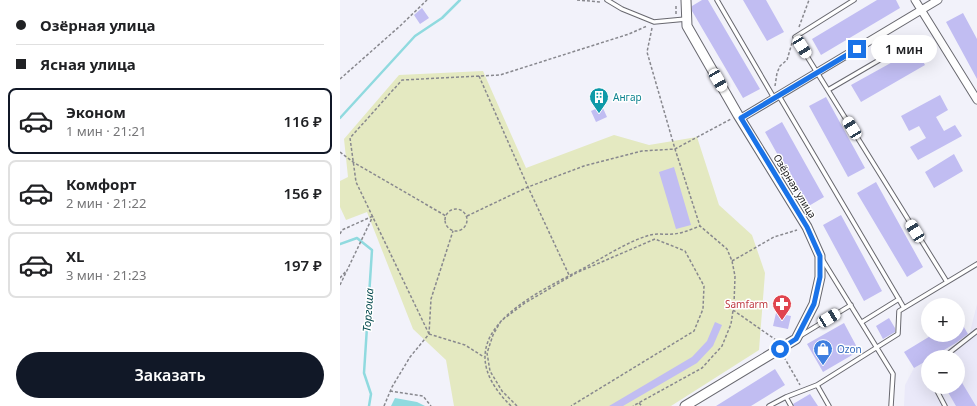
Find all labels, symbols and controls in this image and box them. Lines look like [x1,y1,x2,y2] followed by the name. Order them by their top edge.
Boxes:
[40,15,155,35] text: Озёрная улица
[791,34,813,60] car
[871,35,937,63] callout: 1 мин
[848,40,866,58] route end
[885,40,923,58] text: 1 мин
[40,54,136,74] text: Ясная улица
[707,67,729,93] car
[588,86,610,114] building icon: Ангар
[613,90,642,104] place label: Ангар
[66,102,126,122] text: Эконом
[18,103,54,139] icon: car
[283,111,322,131] text: 116 ₽
[841,115,863,141] car
[66,122,146,140] text: 1 мин · 21:21
[770,151,820,221] street label: Озёрная улица
[66,174,136,194] text: Комфорт
[18,175,54,211] icon: car
[283,183,322,203] text: 156 ₽
[66,194,146,212] text: 2 мин · 21:22
[904,218,926,244] car
[66,246,84,266] text: XL
[18,247,54,283] icon: car
[283,255,322,275] text: 197 ₽
[66,266,146,284] text: 3 мин · 21:23
[358,287,377,333] water label: Торгоша
[771,293,793,321] pharmacy icon: Samfarm
[725,297,768,311] place label: Samfarm
[921,298,965,394] map controls
[921,298,965,342] button: +
[816,307,842,329] car
[812,338,834,366] shop icon: Ozon
[771,340,789,358] route start
[837,342,862,356] place label: Ozon
[921,350,965,394] button: −
[16,352,324,398] button: Заказать

